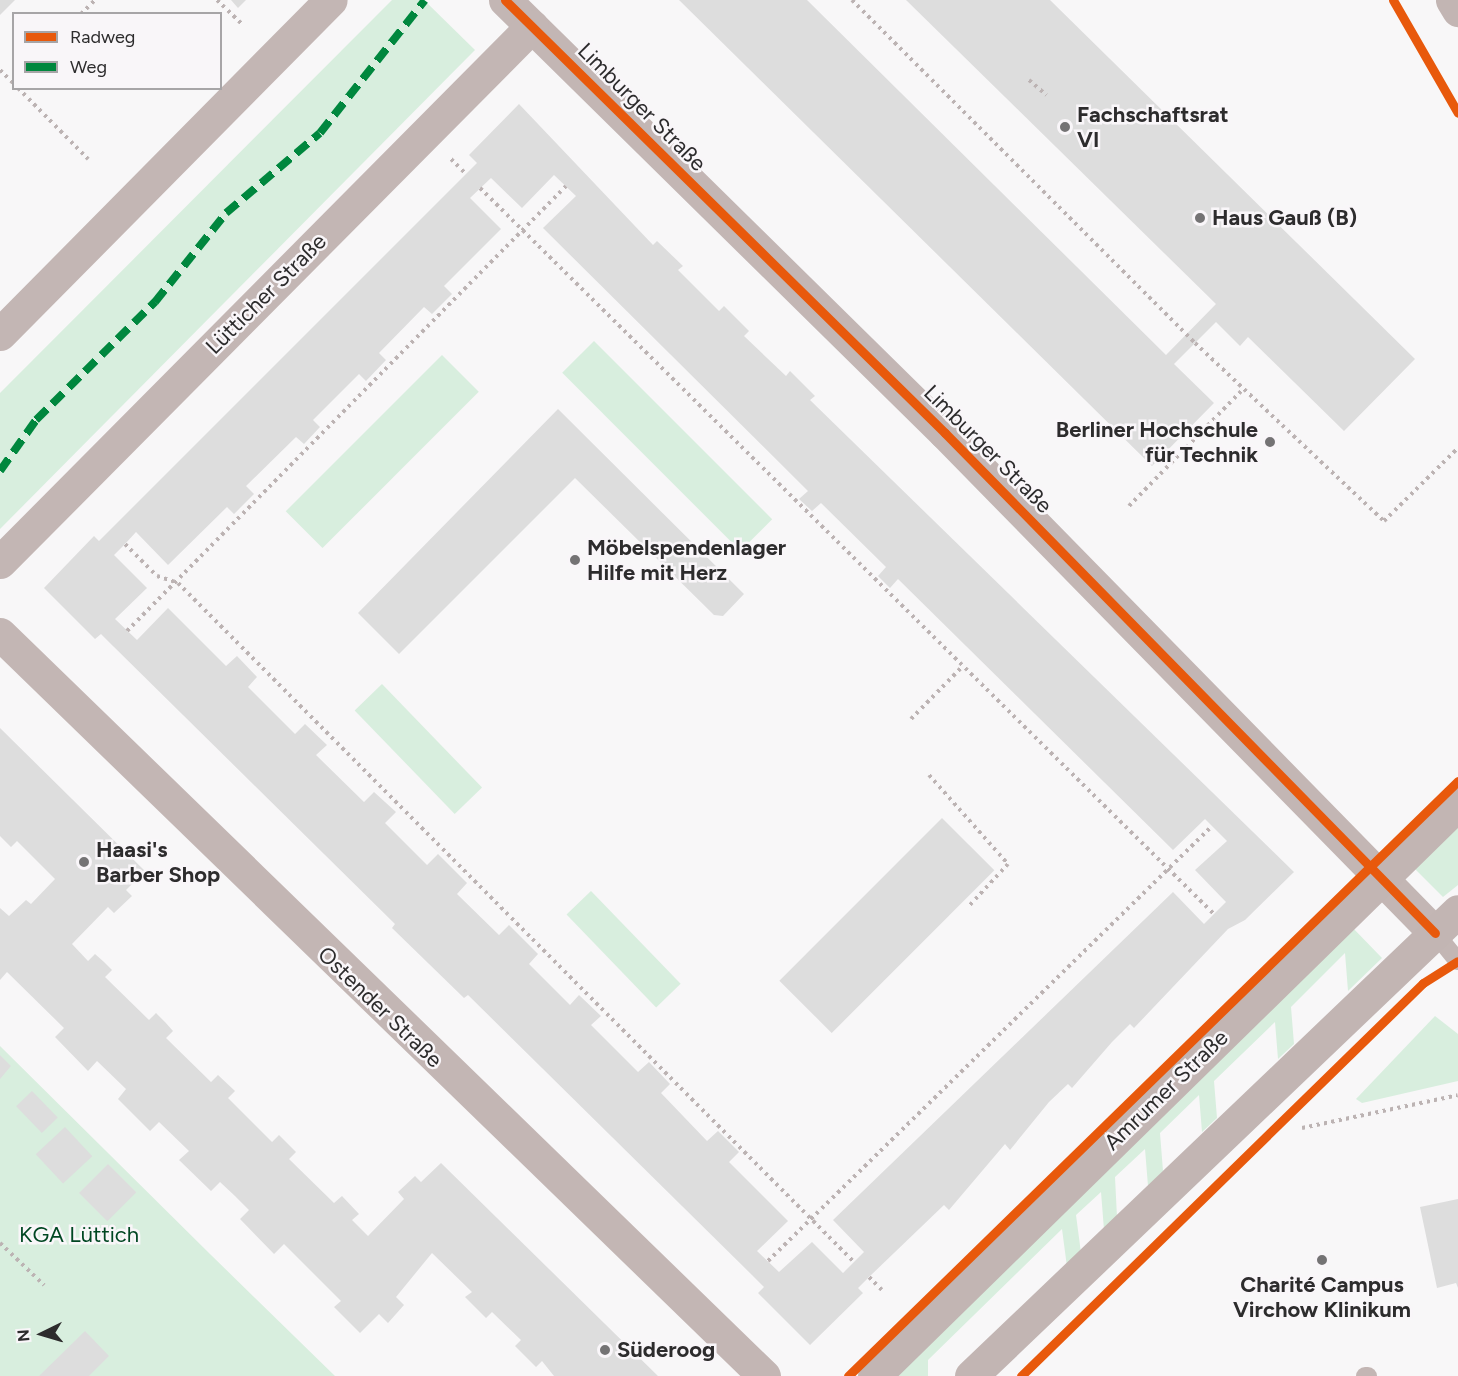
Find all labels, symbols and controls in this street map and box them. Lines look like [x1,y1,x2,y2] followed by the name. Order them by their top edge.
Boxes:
[12,12,222,90] legend
[70,26,135,48] text: Radweg
[572,37,712,177] street label: Limburger Straße
[70,56,107,78] text: Weg
[1077,101,1228,152] place label: Fachschaftsrat VI
[1058,120,1072,134] marker: Fachschaftsrat VI
[1212,205,1357,231] place label: Haus Gauß (B)
[1193,211,1207,225] marker: Haus Gauß (B)
[200,228,332,360] street label: Lütticher Straße
[918,379,1058,519] street label: Limburger Straße
[1056,416,1258,468] place label: Berliner Hochschule für Technik
[1263,435,1277,449] marker: Berliner Hochschule für Technik
[587,534,786,586] place label: Möbelspendenlager Hilfe mit Herz
[568,553,582,567] marker: Möbelspendenlager Hilfe mit Herz
[96,836,220,888] place label: Haasi's Barber Shop
[77,855,91,869] marker: Haasi's Barber Shop
[312,941,448,1073] street label: Ostender Straße
[1099,1024,1233,1156] street label: Amrumer Straße
[19,1222,139,1248] park label: KGA Lüttich
[1313,1251,1331,1269] marker: Charité Campus Virchow Klinikum
[1233,1271,1411,1322] place label: Charité Campus Virchow Klinikum
[12,1304,72,1364] north arrow
[14,1329,34,1343] text: N
[617,1337,715,1363] place label: Süderoog
[598,1343,612,1357] marker: Süderoog

